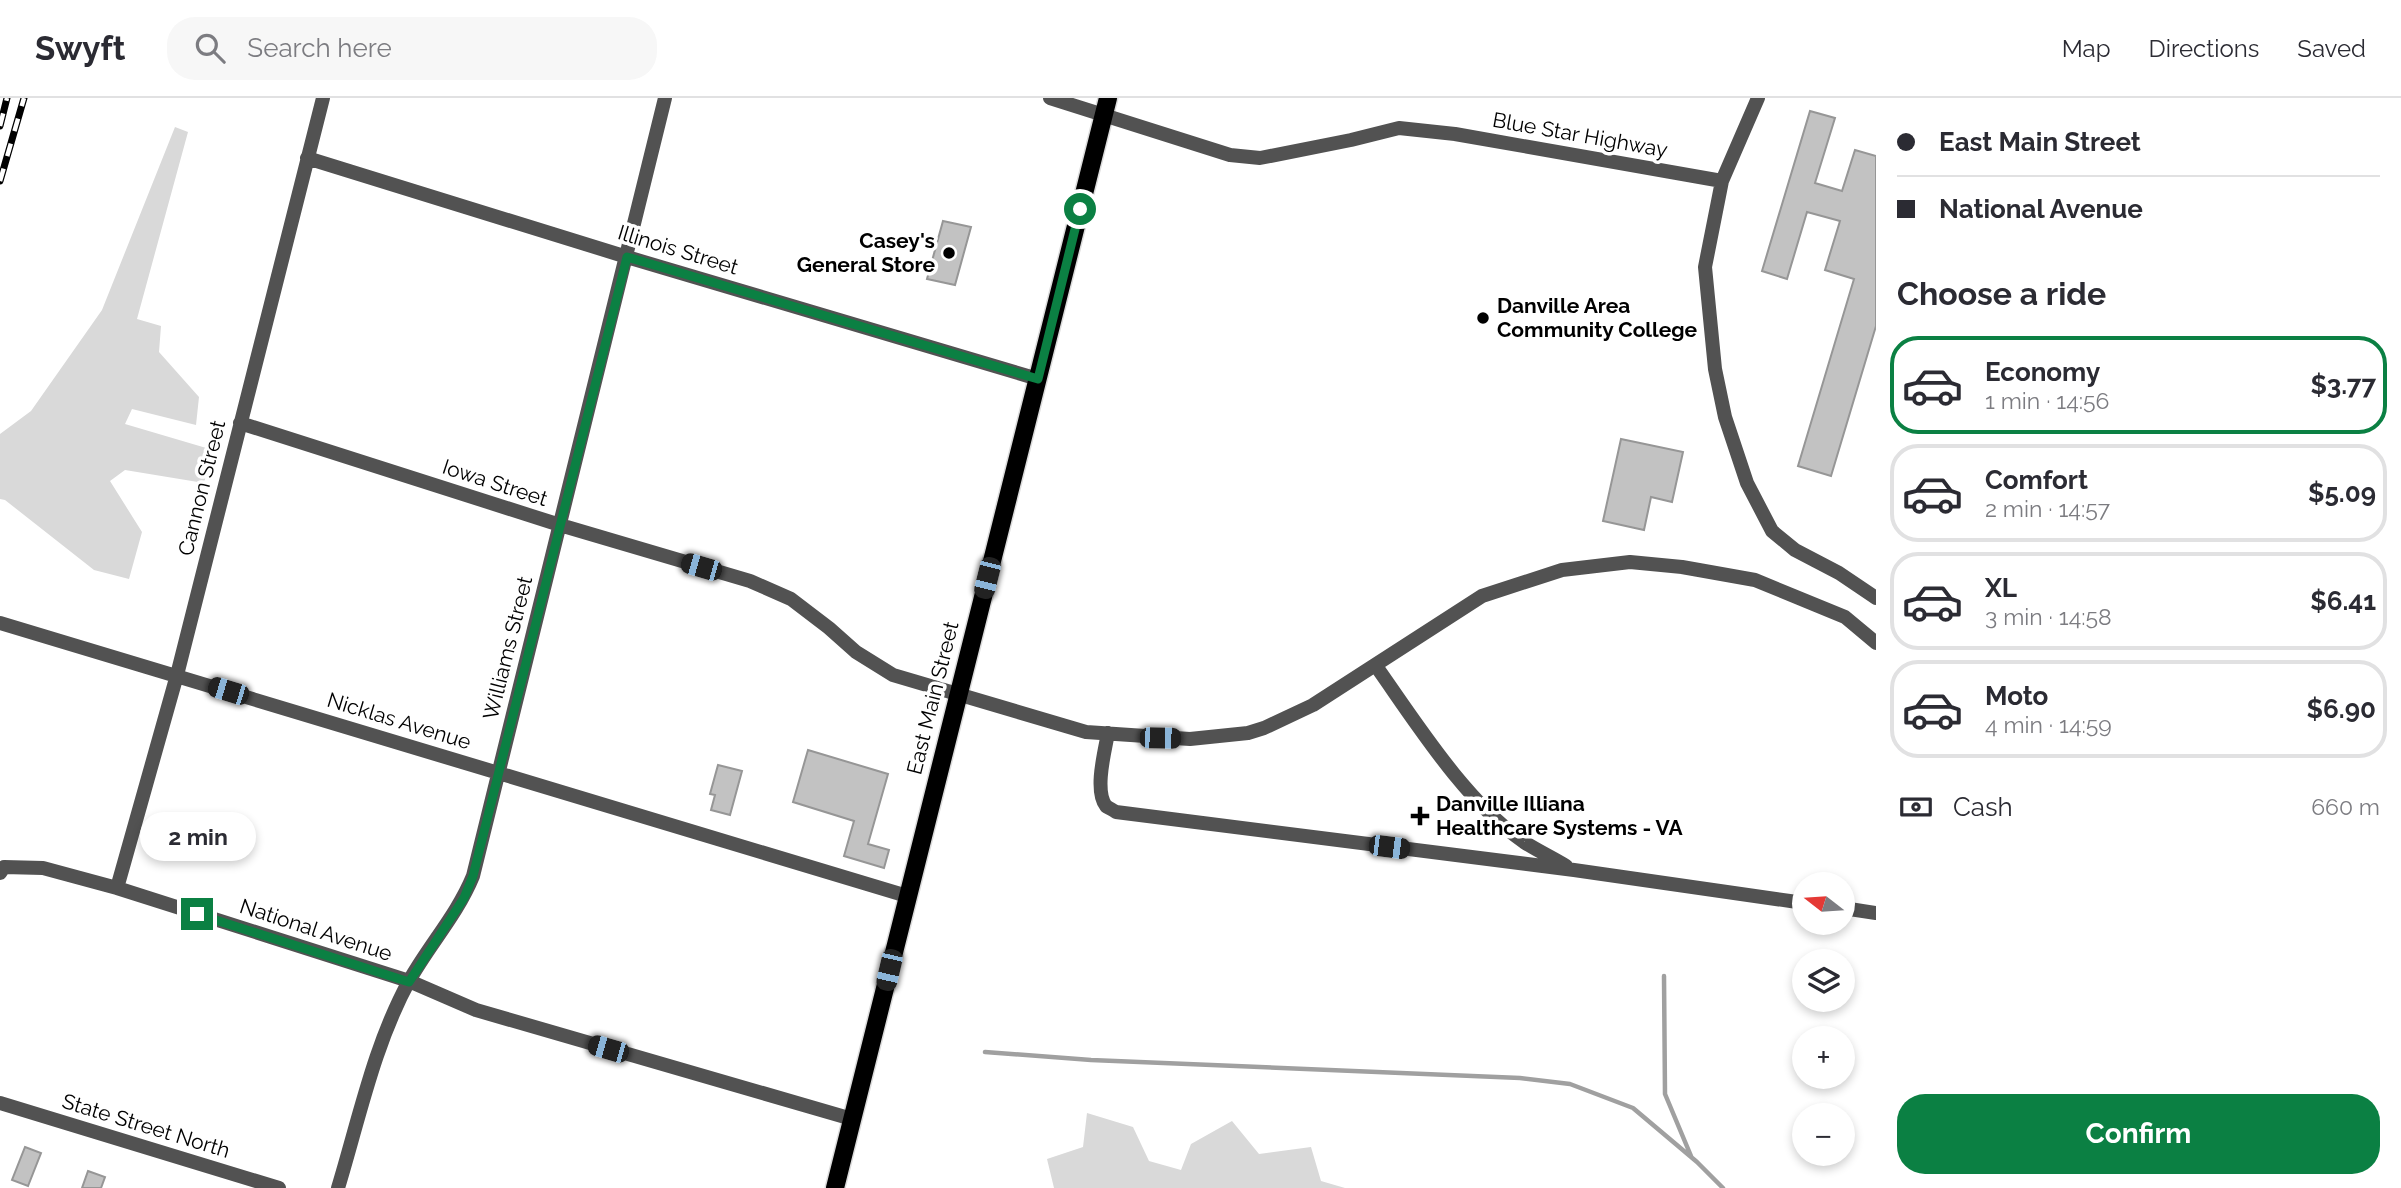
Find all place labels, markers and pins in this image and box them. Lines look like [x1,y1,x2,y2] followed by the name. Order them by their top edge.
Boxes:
[797,228,935,277] place label: Casey's General Store
[941,245,957,261] marker: Casey's General Store
[1497,293,1698,342] place label: Danville Area Community College
[1475,310,1491,326] marker: Danville Area Community College
[1436,791,1684,840] place label: Danville Illiana Healthcare Systems - VA
[1410,806,1430,826] marker: Danville Illiana Healthcare Systems - VA

